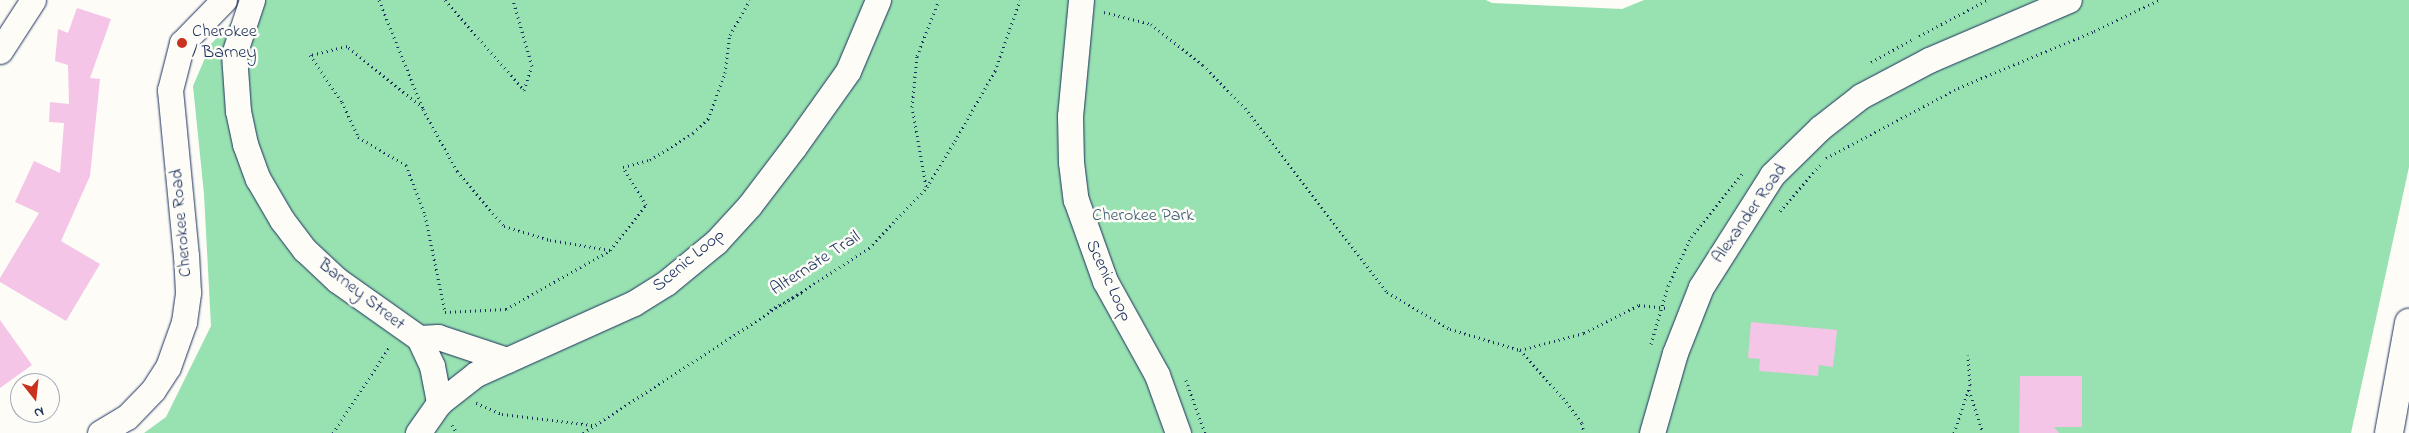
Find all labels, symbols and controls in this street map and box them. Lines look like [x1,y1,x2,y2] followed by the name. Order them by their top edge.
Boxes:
[192,22,257,64] place label: Cherokee / Barney
[176,37,188,49] marker: Cherokee / Barney
[1708,160,1792,268] street label: Alexander Road
[167,168,197,278] street label: Cherokee Road
[1092,205,1194,227] park label: Cherokee Park
[649,225,729,297] street label: Scenic Loop
[767,227,865,301] street label: Alternate Trail
[1080,237,1136,325] street label: Scenic Loop
[313,254,409,336] street label: Barney Street
[10,373,60,423] north arrow
[32,401,46,423] text: N

